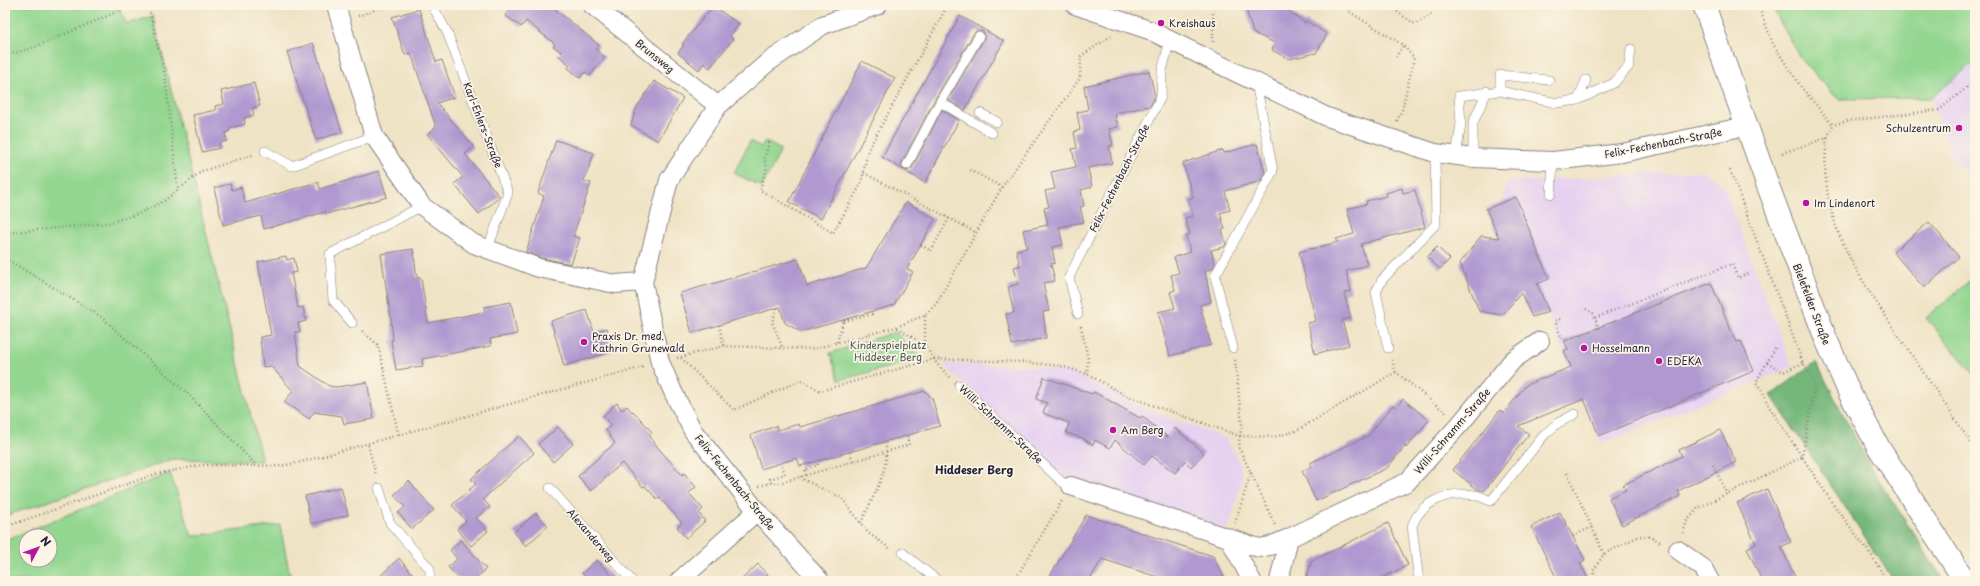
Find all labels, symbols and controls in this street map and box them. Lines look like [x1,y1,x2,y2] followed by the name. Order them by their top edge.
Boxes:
[1169,15,1216,30] place label: Kreishaus
[1156,18,1166,28] marker: Kreishaus
[633,35,678,76] street label: Brunsweg
[460,80,507,170] street label: Karl-Ehlers-Straße
[1886,120,1951,135] place label: Schulzentrum
[1085,121,1152,235] street label: Felix-Fechenbach-Straße
[1954,123,1964,133] marker: Schulzentrum
[1603,124,1723,161] street label: Felix-Fechenbach-Straße
[1814,195,1875,210] place label: Im Lindenort
[1801,198,1811,208] marker: Im Lindenort
[1790,261,1835,347] street label: Bielefelder Straße
[592,328,685,355] place label: Praxis Dr. med. Kathrin Grunewald
[579,337,589,347] marker: Praxis Dr. med. Kathrin Grunewald
[850,337,926,364] park label: Kinderspielplatz Hiddeser Berg
[1592,340,1650,355] place label: Hosselmann
[1579,343,1589,353] marker: Hosselmann
[1667,353,1703,368] place label: EDEKA
[1654,356,1664,366] marker: EDEKA
[956,381,1047,467] street label: Willi-Schramm-Straße
[1410,384,1493,477] street label: Willi-Schramm-Straße
[1121,422,1164,437] place label: Am Berg
[1108,425,1118,435] marker: Am Berg
[692,430,779,533] street label: Felix-Fechenbach-Straße
[935,461,1013,478] district label: Hiddeser Berg
[564,505,619,565] street label: Alexanderweg
[18,528,58,568] north arrow
[37,532,55,550] text: N

